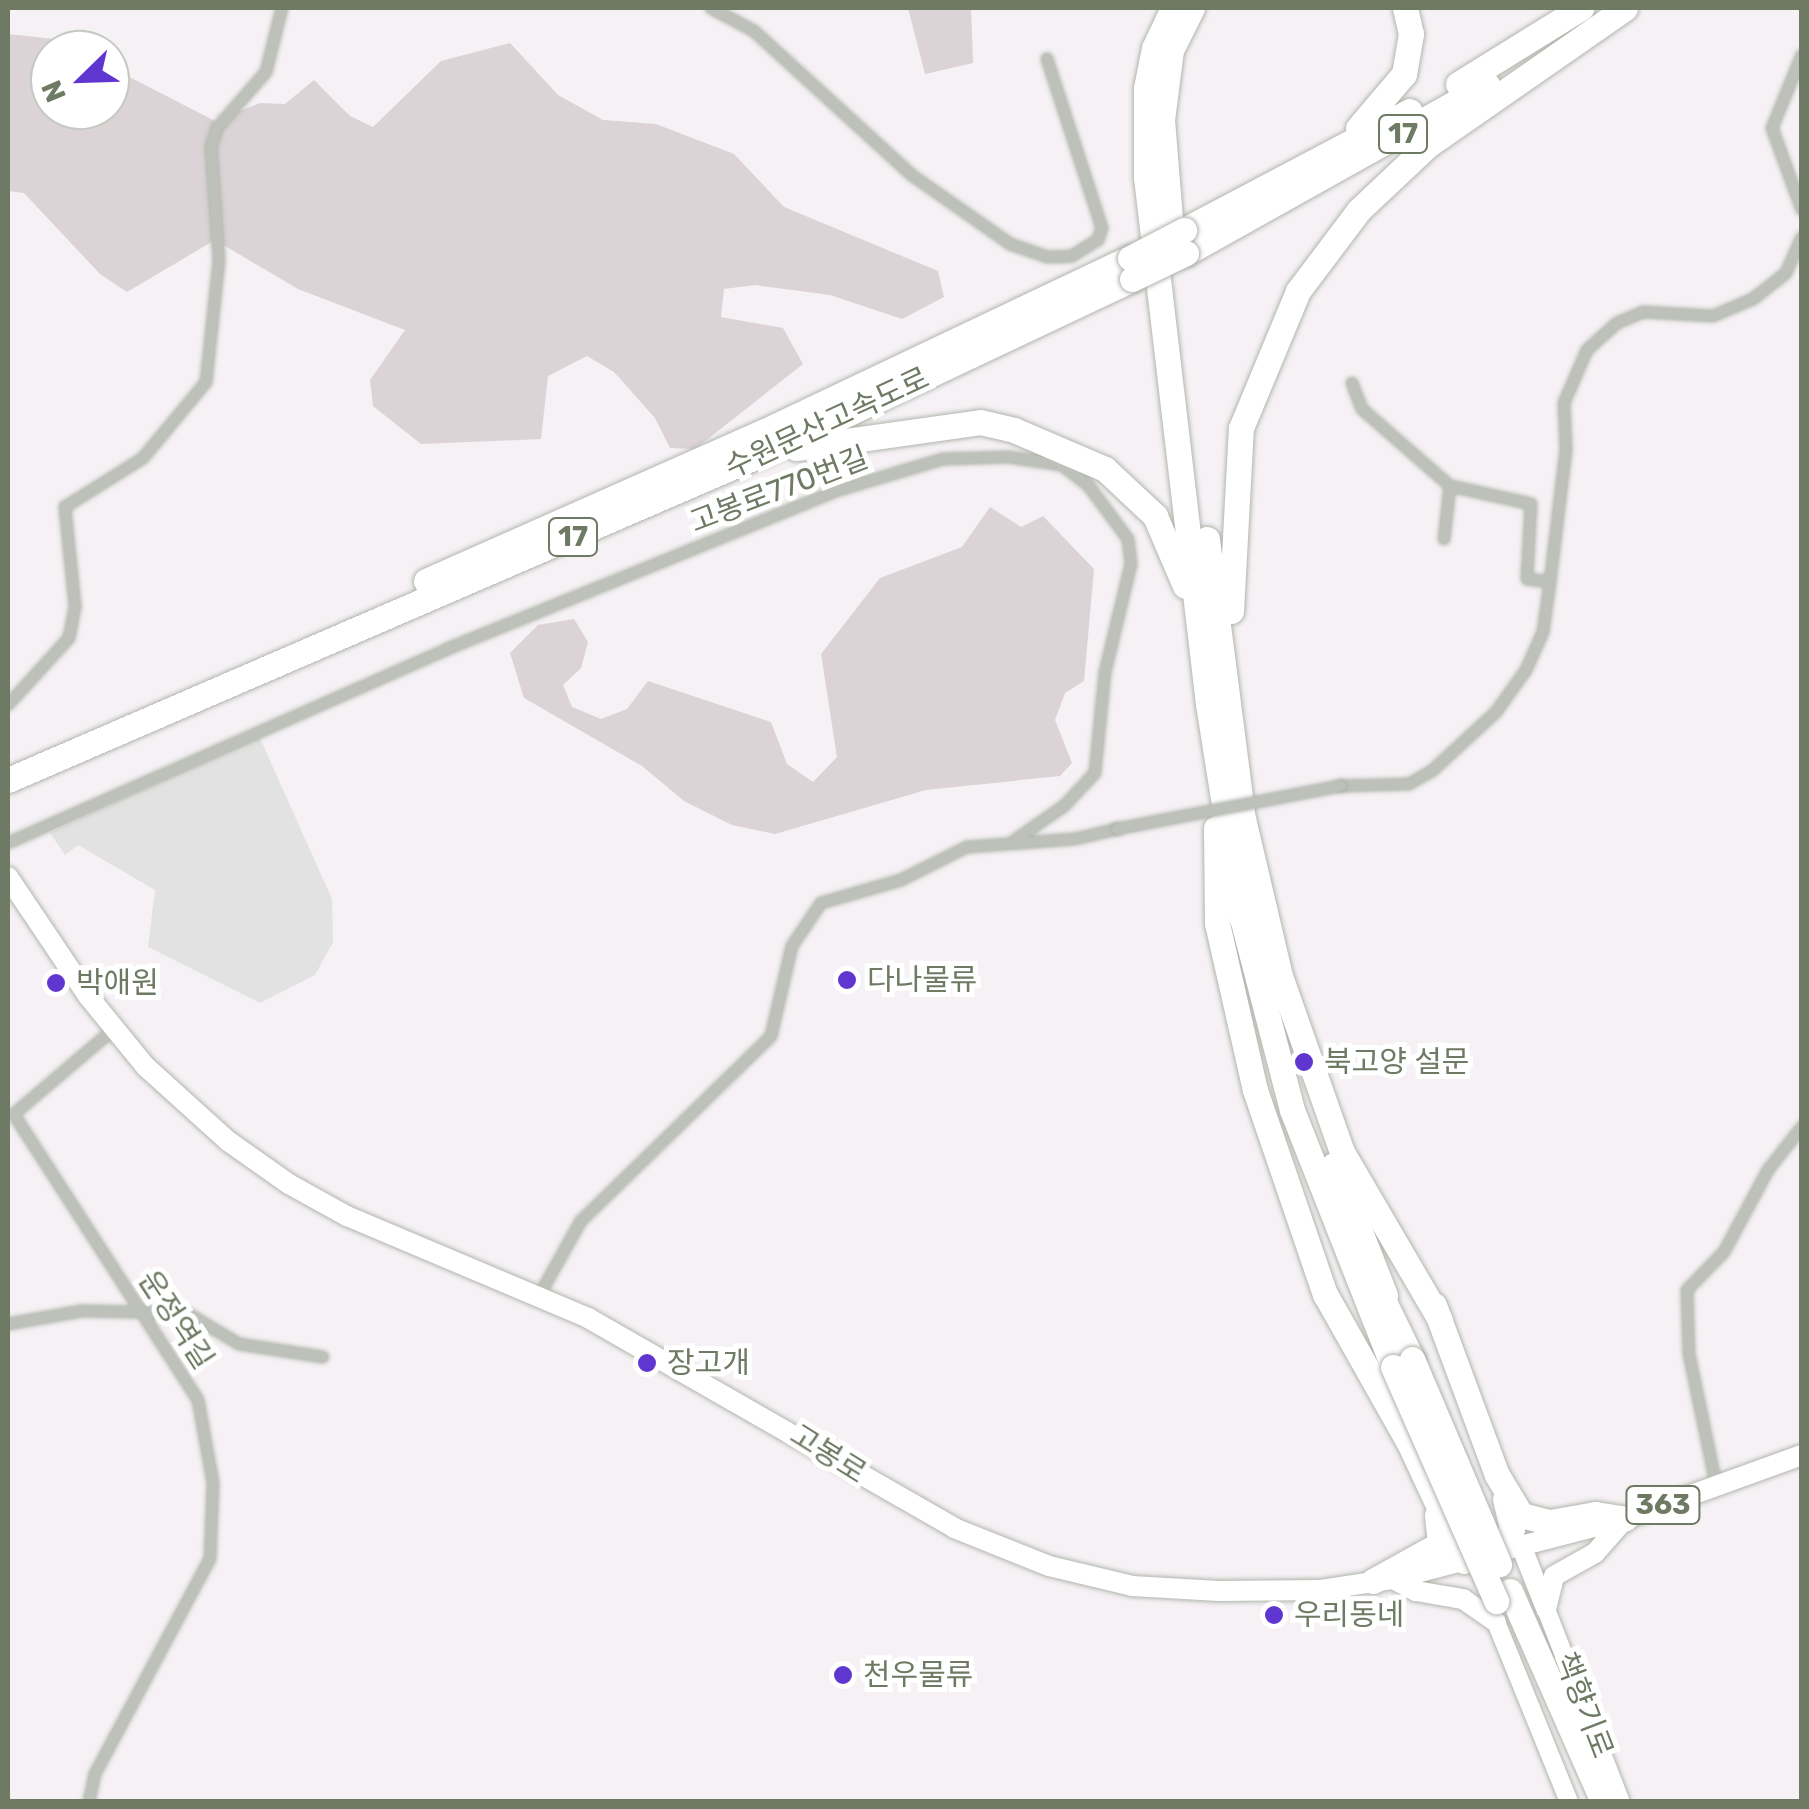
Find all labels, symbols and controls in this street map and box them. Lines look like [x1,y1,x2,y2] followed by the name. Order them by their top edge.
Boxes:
[30,30,130,130] north arrow
[35,75,73,107] text: N
[1378,111,1428,157] road number: 17
[719,360,935,486] street label: 수원문산고속도로
[685,440,873,540] street label: 고봉로770번길
[548,514,598,560] road number: 17
[867,962,977,998] place label: 다나물류
[76,965,159,1001] place label: 박애원
[836,969,858,991] marker: 다나물류
[45,972,67,994] marker: 박애원
[1324,1044,1469,1080] place label: 북고양 설문
[1293,1051,1315,1073] marker: 북고양 설문
[131,1264,221,1376] street label: 운정역길
[667,1345,750,1381] place label: 장고개
[636,1352,658,1374] marker: 장고개
[783,1417,873,1491] street label: 고봉로
[1623,1482,1703,1528] road number: 363
[1294,1597,1404,1633] place label: 우리동네
[1263,1604,1285,1626] marker: 우리동네
[1547,1647,1621,1763] street label: 책향기로
[863,1657,973,1693] place label: 천우물류
[832,1664,854,1686] marker: 천우물류

